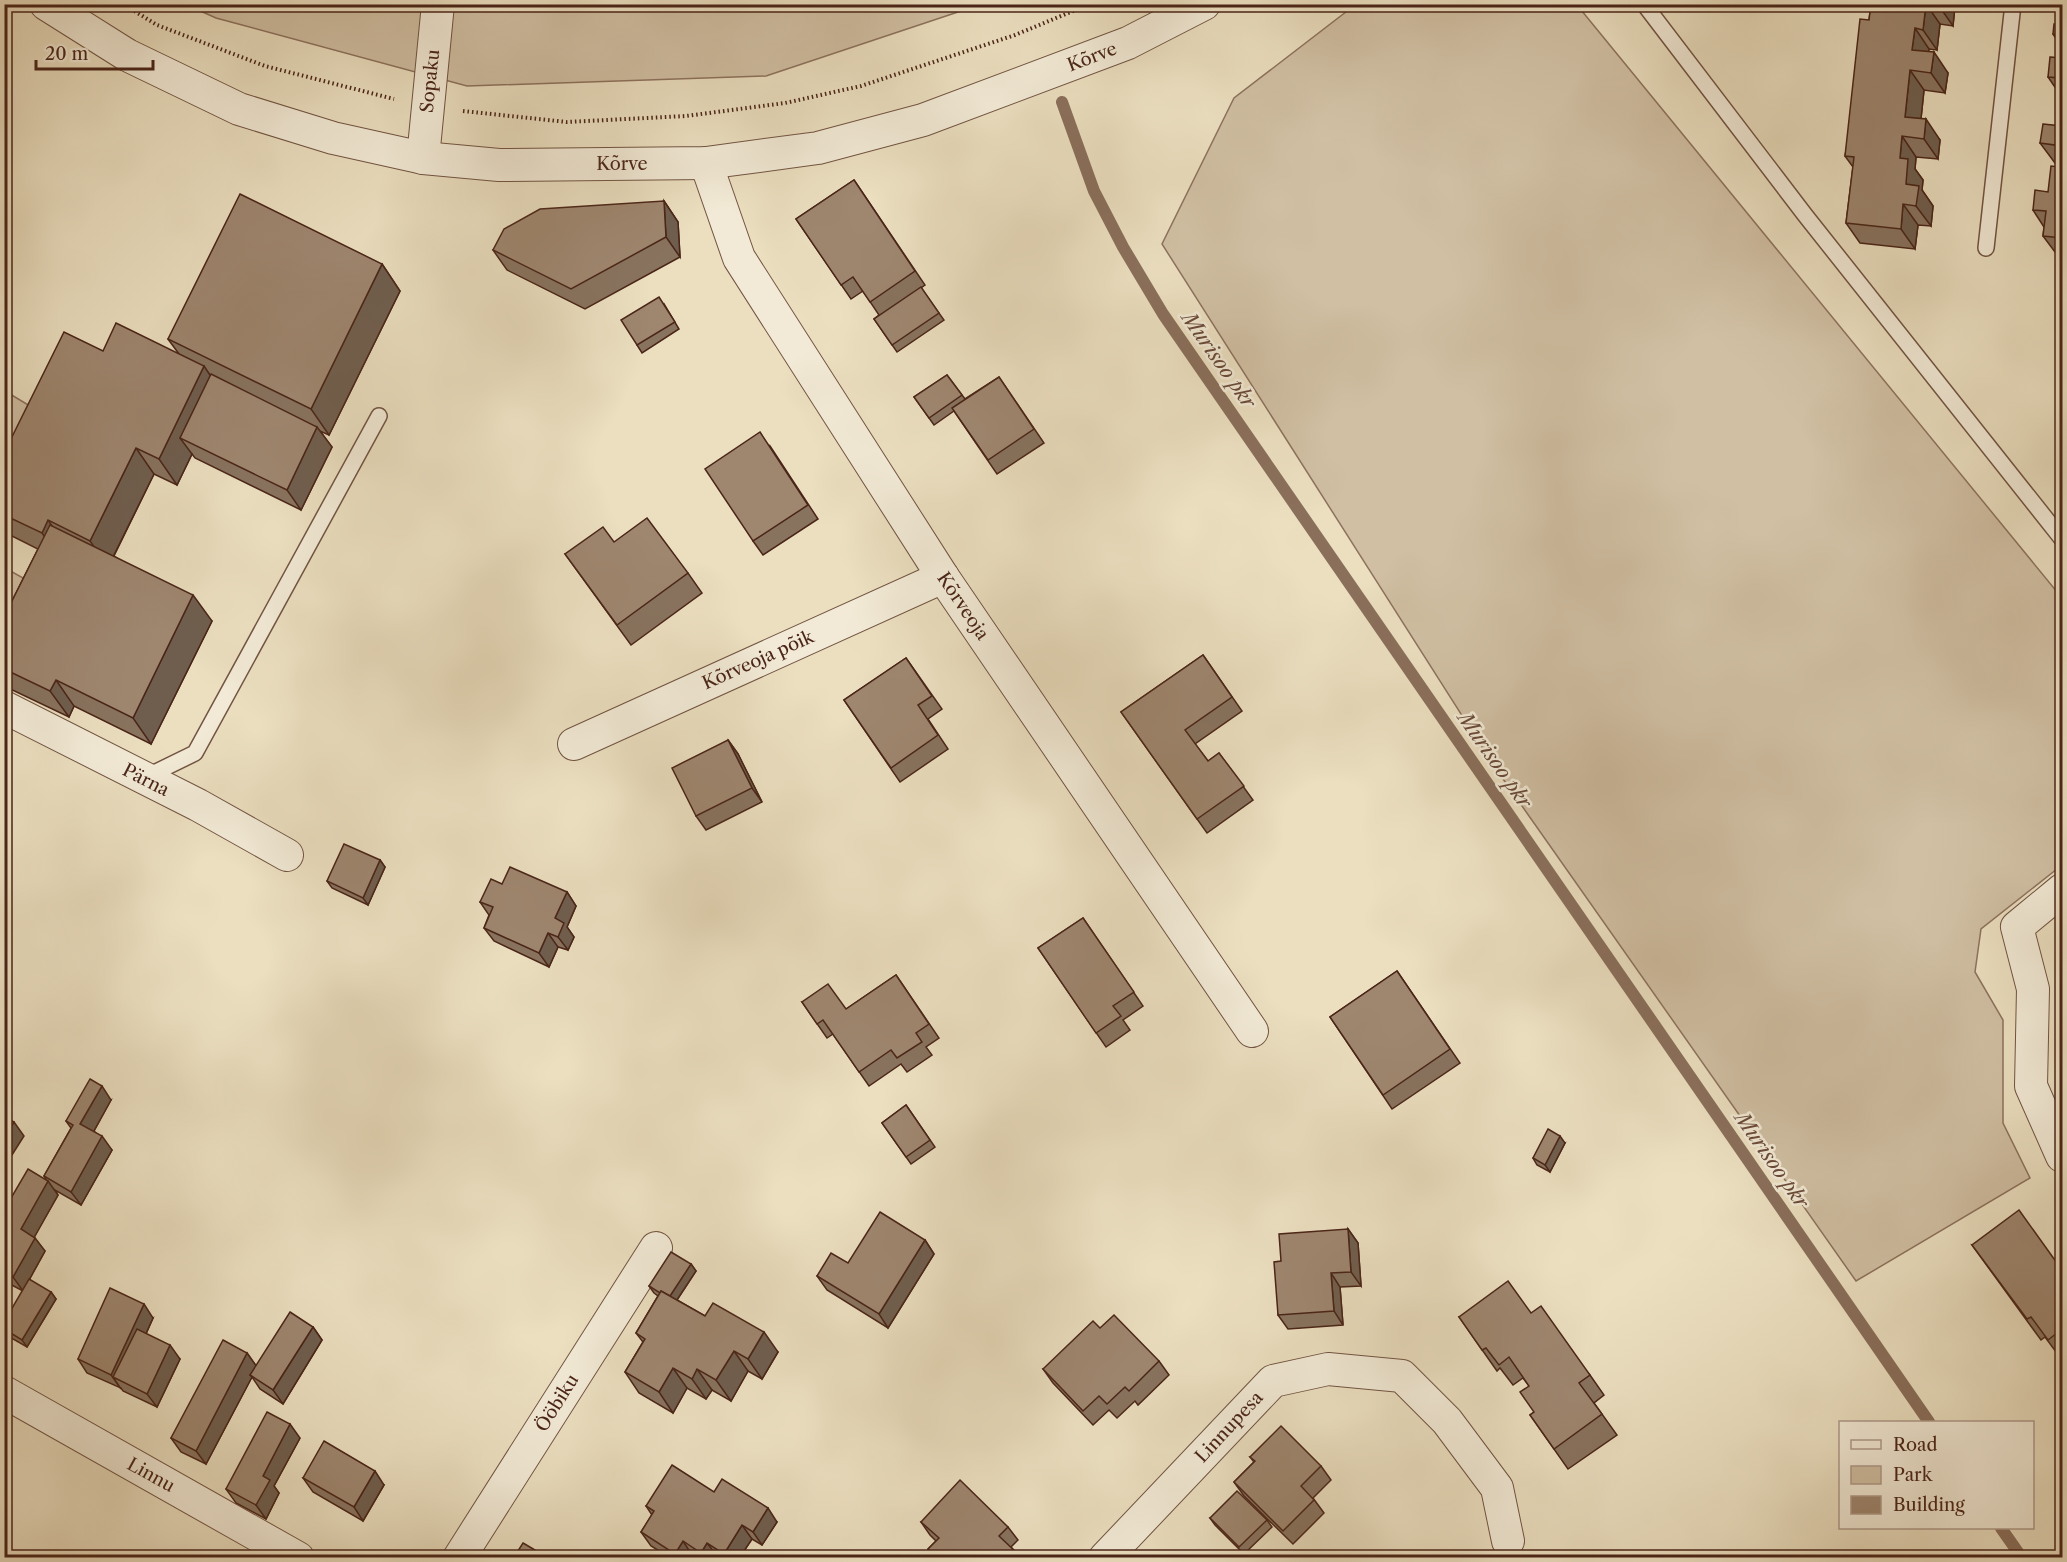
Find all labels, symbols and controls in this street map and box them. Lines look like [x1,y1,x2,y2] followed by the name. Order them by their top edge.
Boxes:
[36,33,153,71] scale bar
[1064,38,1120,76] street label: Kõrve
[45,43,89,65] text: 20 m
[416,48,444,114] street label: Sopaku
[596,153,648,175] street label: Kõrve
[1176,305,1262,414] water label: Murisoo pkr
[932,568,994,644] street label: Kõrveoja
[699,625,819,694] street label: Kõrveoja põik
[1452,705,1538,814] water label: Murisoo pkr
[119,759,173,801] street label: Pärna
[1729,1105,1815,1214] water label: Murisoo pkr
[530,1370,583,1436] street label: Ööbiku
[1190,1386,1268,1467] street label: Linnupesa
[1839,1421,2034,1529] legend
[1893,1434,1938,1456] text: Road
[123,1453,179,1497] street label: Linnu
[1893,1464,1934,1486] text: Park
[1893,1494,1965,1516] text: Building

